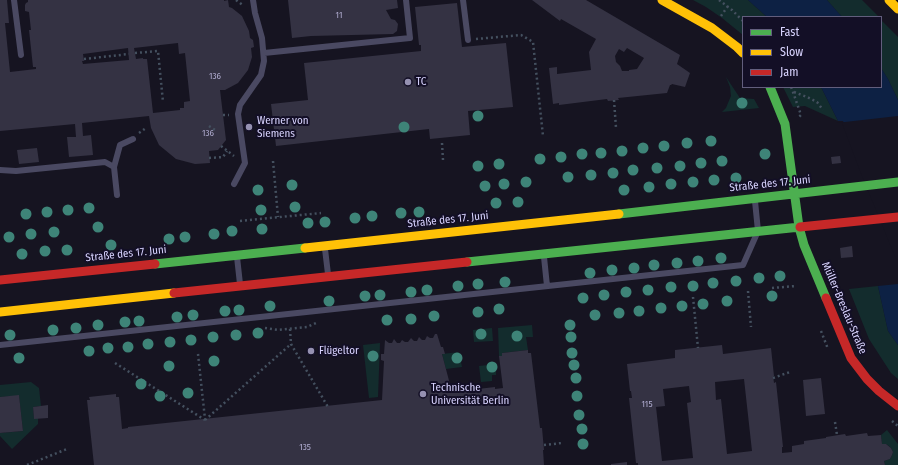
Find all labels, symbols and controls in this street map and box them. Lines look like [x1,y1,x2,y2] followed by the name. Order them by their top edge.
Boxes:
[336,10,342,20] house number: 11
[742,16,882,88] legend
[780,25,799,39] text: Fast
[780,45,803,59] text: Slow
[780,65,798,79] text: Jam
[209,71,221,81] house number: 136
[416,75,426,89] place label: TC
[403,77,413,87] marker: TC
[257,114,308,140] place label: Werner von Siemens
[244,122,254,132] marker: Werner von Siemens
[202,128,214,138] house number: 136
[729,173,811,195] street label: Straße des 17. Juni
[407,209,489,231] street label: Straße des 17. Juni
[85,243,167,265] street label: Straße des 17. Juni
[819,260,869,356] street label: Müller-Breslau-Straße
[319,344,359,358] place label: Flügeltor
[306,346,316,356] marker: Flügeltor
[431,381,509,407] place label: Technische Universität Berlin
[418,389,428,399] marker: Technische Universität Berlin
[641,399,653,409] house number: 115
[299,442,311,452] house number: 135

